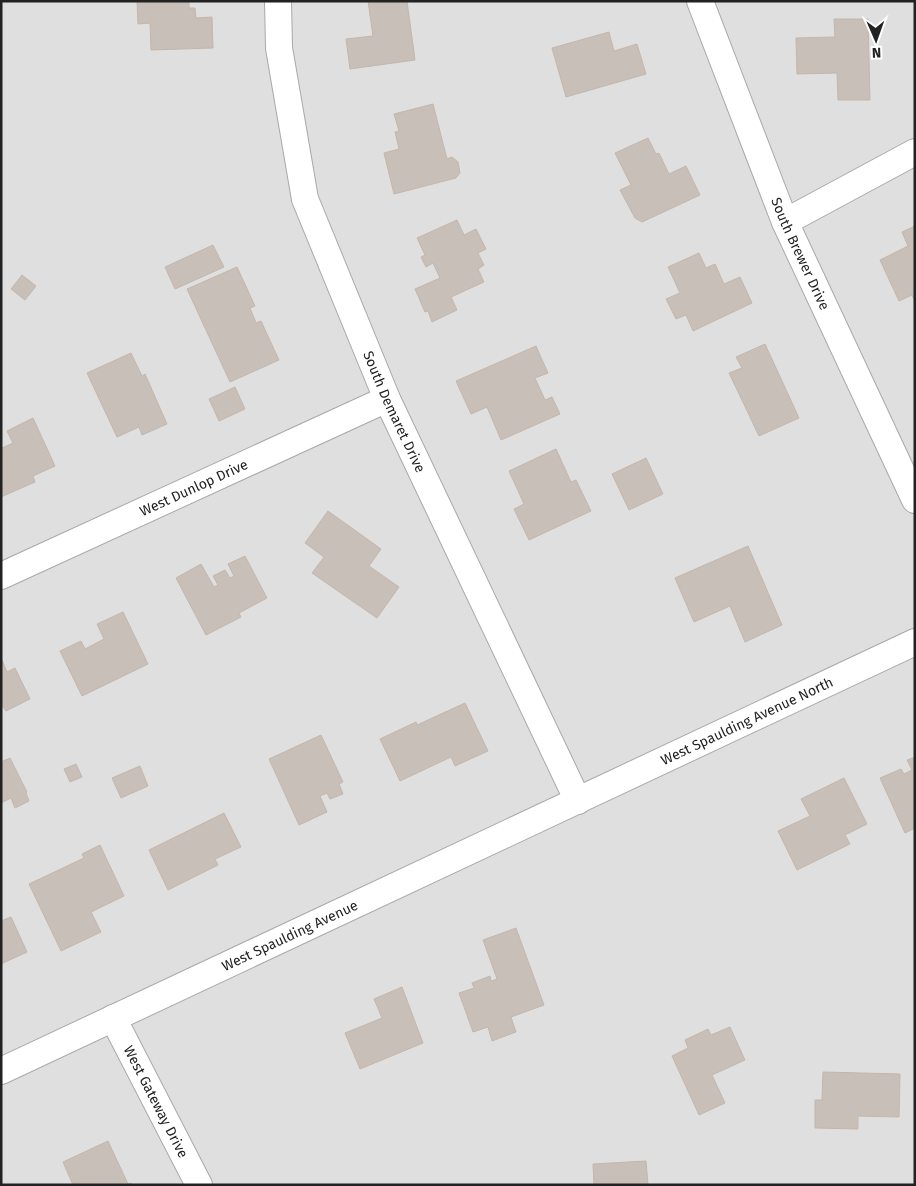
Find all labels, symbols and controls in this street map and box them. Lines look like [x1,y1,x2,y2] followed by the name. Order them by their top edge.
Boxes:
[851,15,901,65] north arrow
[871,44,881,61] text: N
[767,195,833,313] street label: South Brewer Drive
[359,349,429,475] street label: South Demaret Drive
[137,456,251,520] street label: West Dunlop Drive
[658,674,836,769] street label: West Spaulding Avenue North
[219,897,361,975] street label: West Spaulding Avenue
[120,1043,192,1161] street label: West Gateway Drive

